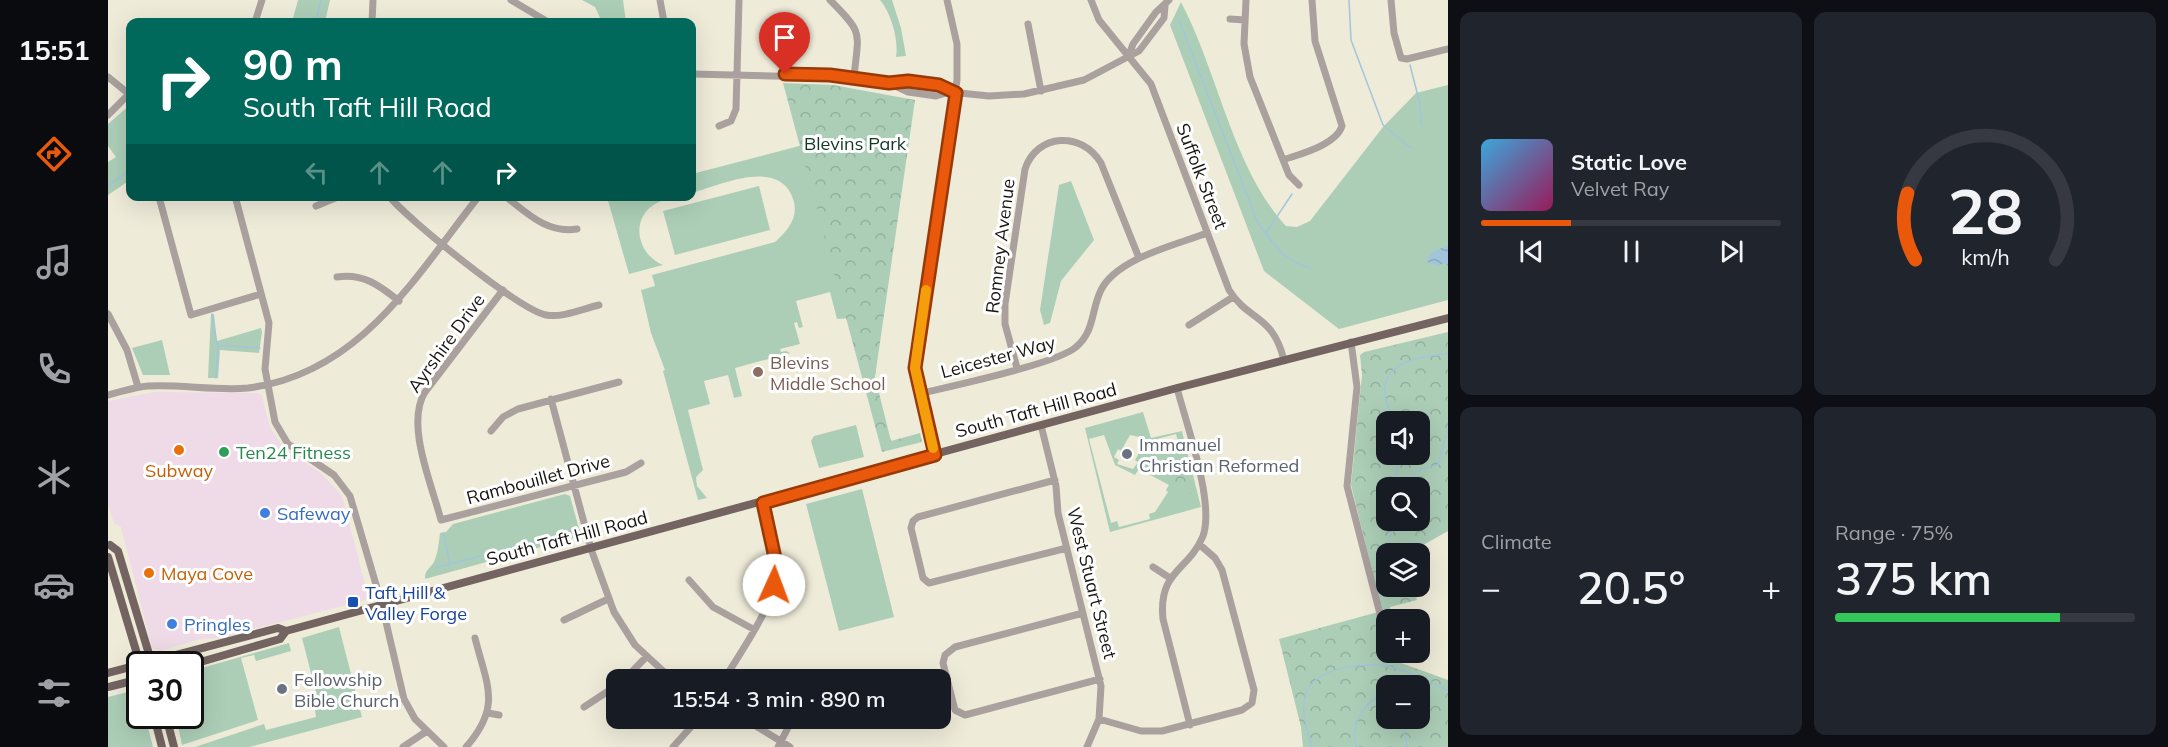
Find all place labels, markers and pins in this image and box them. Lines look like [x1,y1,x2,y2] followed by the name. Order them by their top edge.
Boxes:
[759,12,810,74] pin
[770,351,886,395] place label: Blevins Middle School
[751,365,765,379] marker: Blevins Middle School
[1139,433,1299,477] place label: Immanuel Christian Reformed
[236,441,351,464] place label: Ten24 Fitness
[172,443,186,457] marker: Subway
[217,445,231,459] marker: Ten24 Fitness
[1120,447,1134,461] marker: Immanuel Christian Reformed
[145,459,213,482] place label: Subway
[277,502,351,525] place label: Safeway
[258,506,272,520] marker: Safeway
[161,562,253,585] place label: Maya Cove
[142,566,156,580] marker: Maya Cove
[365,581,467,625] place label: Taft Hill & Valley Forge
[346,595,360,609] marker: Taft Hill & Valley Forge
[184,613,251,636] place label: Pringles
[165,617,179,631] marker: Pringles
[294,668,399,712] place label: Fellowship Bible Church
[275,682,289,696] marker: Fellowship Bible Church

